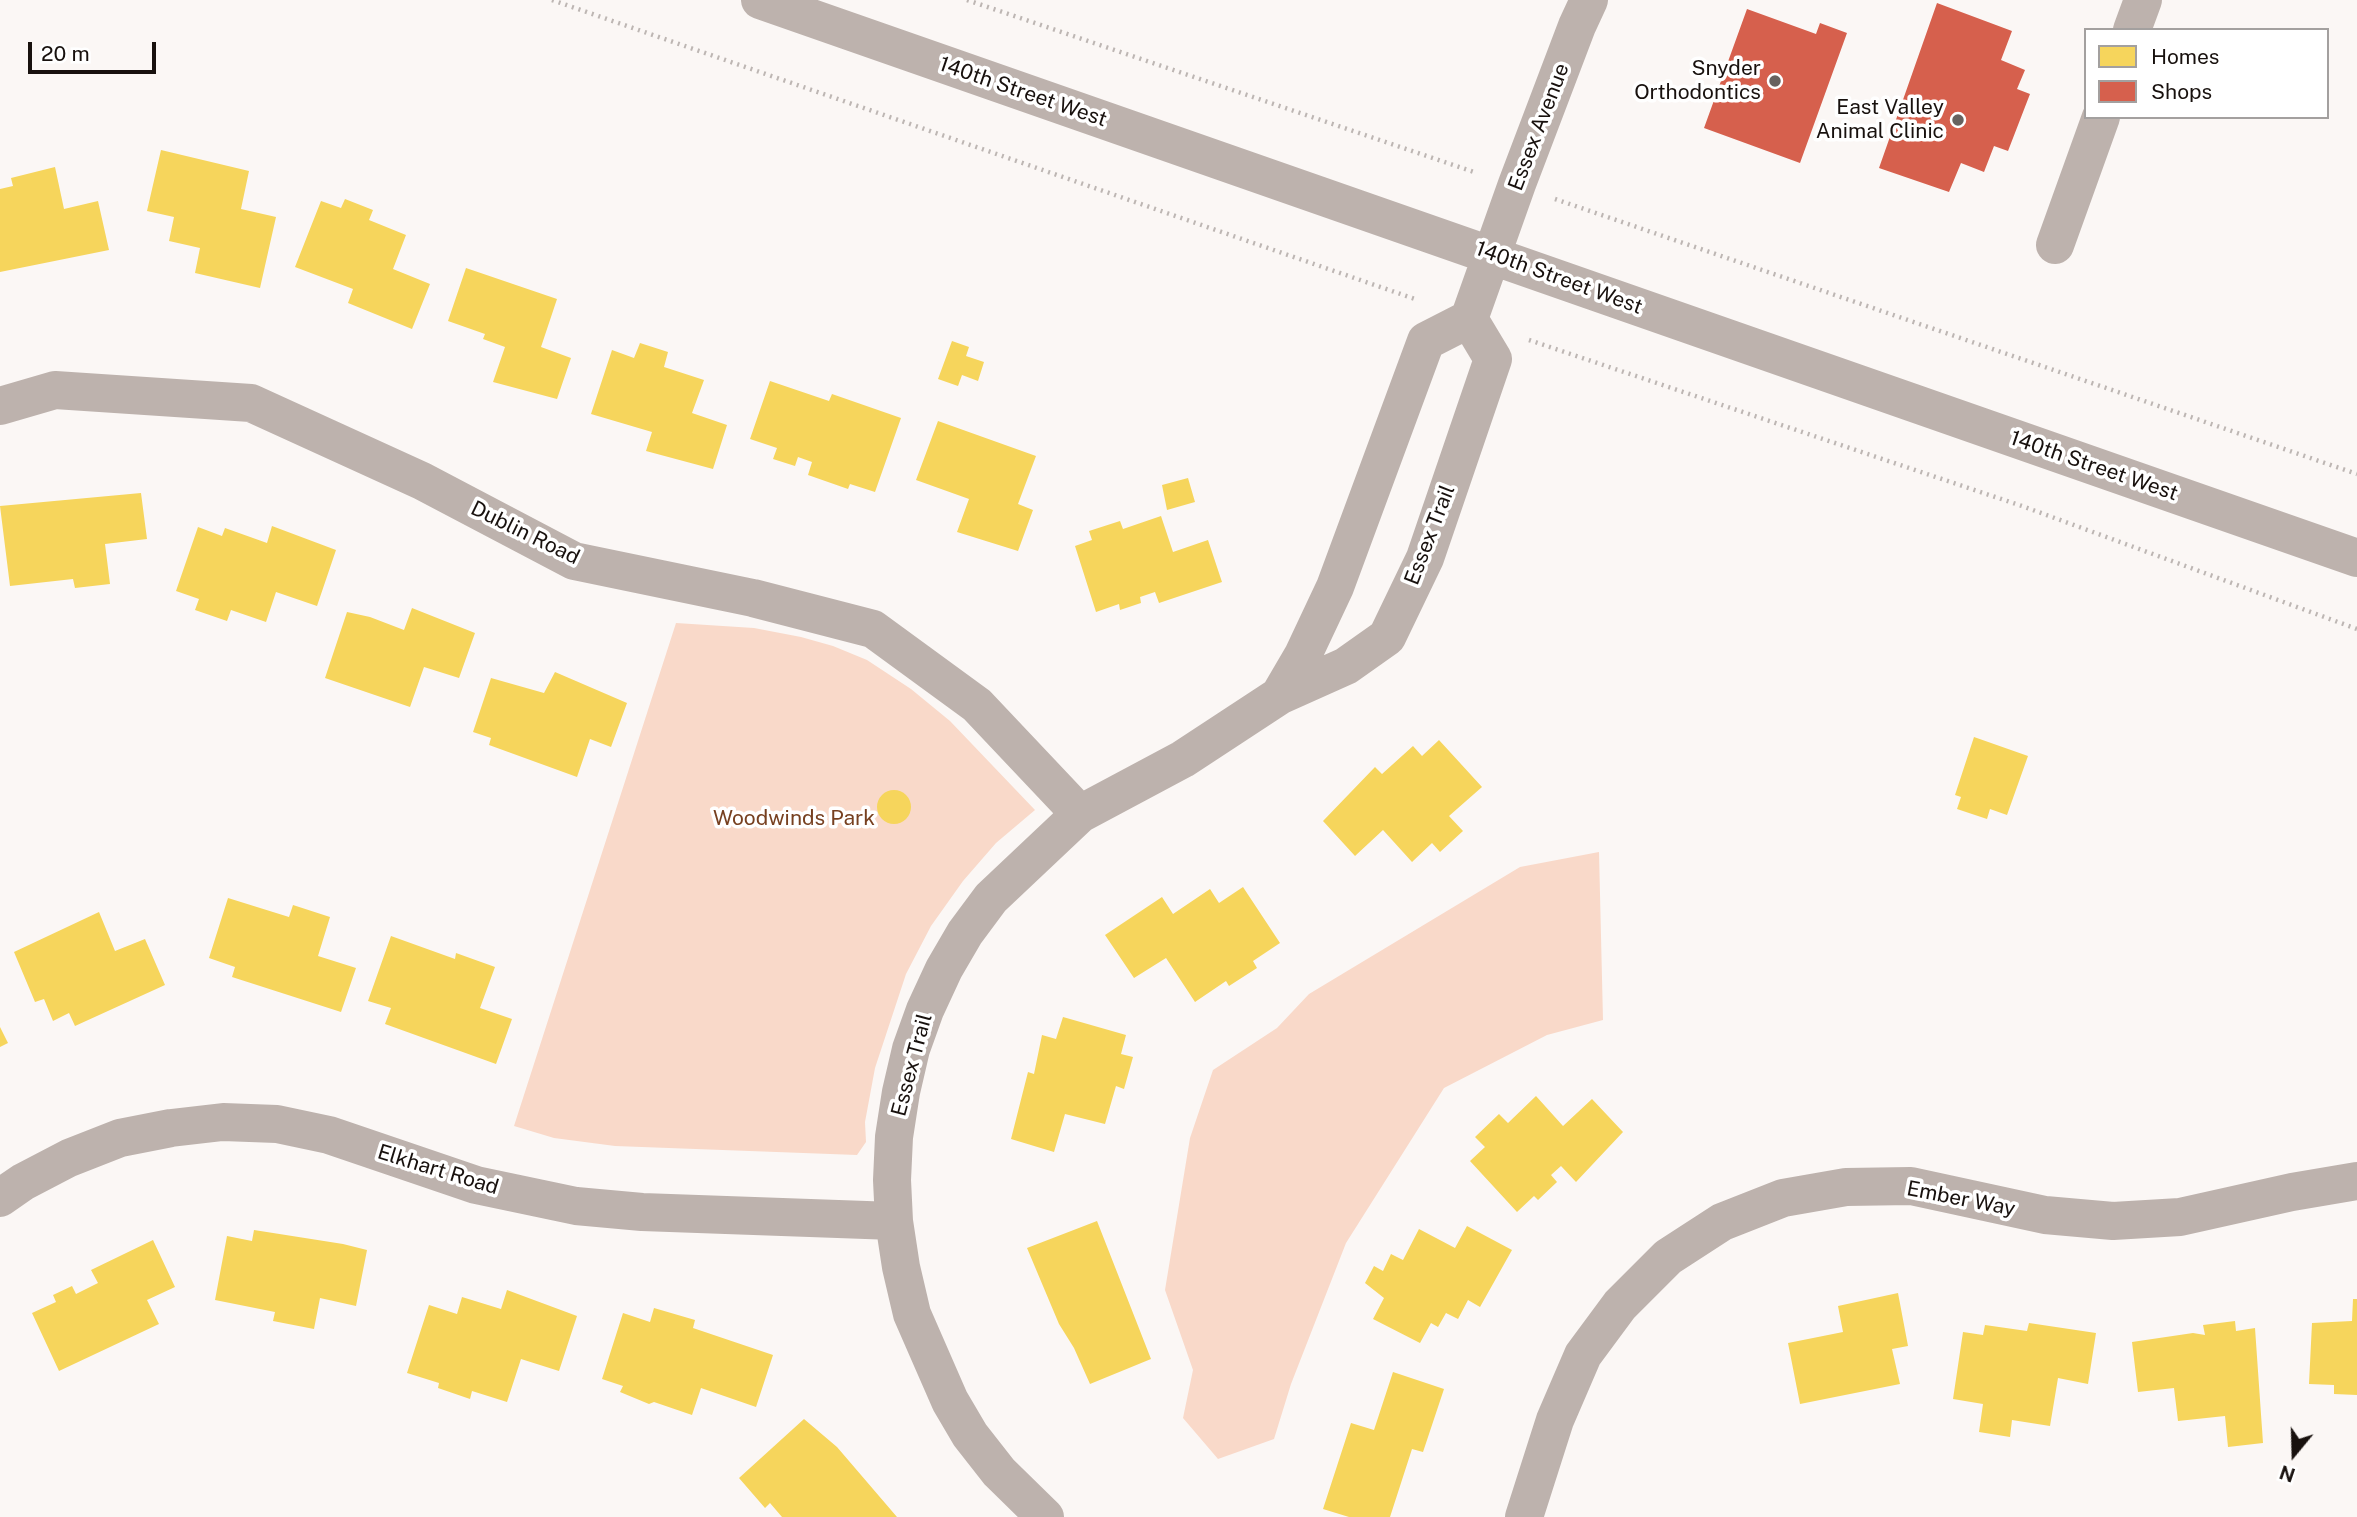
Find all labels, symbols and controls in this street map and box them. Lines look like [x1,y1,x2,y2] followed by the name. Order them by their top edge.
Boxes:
[32,28,159,72] scale bar
[2084,28,2329,119] legend
[41,41,90,66] text: 20 m
[2151,44,2219,69] text: Homes
[936,51,1110,133] street label: 140th Street West
[1634,56,1761,106] place label: Snyder Orthodontics
[1503,60,1575,194] street label: Essex Avenue
[1767,73,1783,89] marker: Snyder Orthodontics
[2151,79,2212,104] text: Shops
[1816,95,1944,145] place label: East Valley Animal Clinic
[1950,112,1966,128] marker: East Valley Animal Clinic
[1472,236,1646,320] street label: 140th Street West
[2007,425,2181,507] street label: 140th Street West
[1399,481,1461,589] street label: Essex Trail
[466,496,584,570] street label: Dublin Road
[713,806,875,832] park label: Woodwinds Park
[886,1011,938,1119] street label: Essex Trail
[374,1140,502,1200] street label: Elkhart Road
[1904,1176,2018,1222] street label: Ember Way
[2259,1419,2329,1489] north arrow
[2277,1461,2298,1487] text: N

